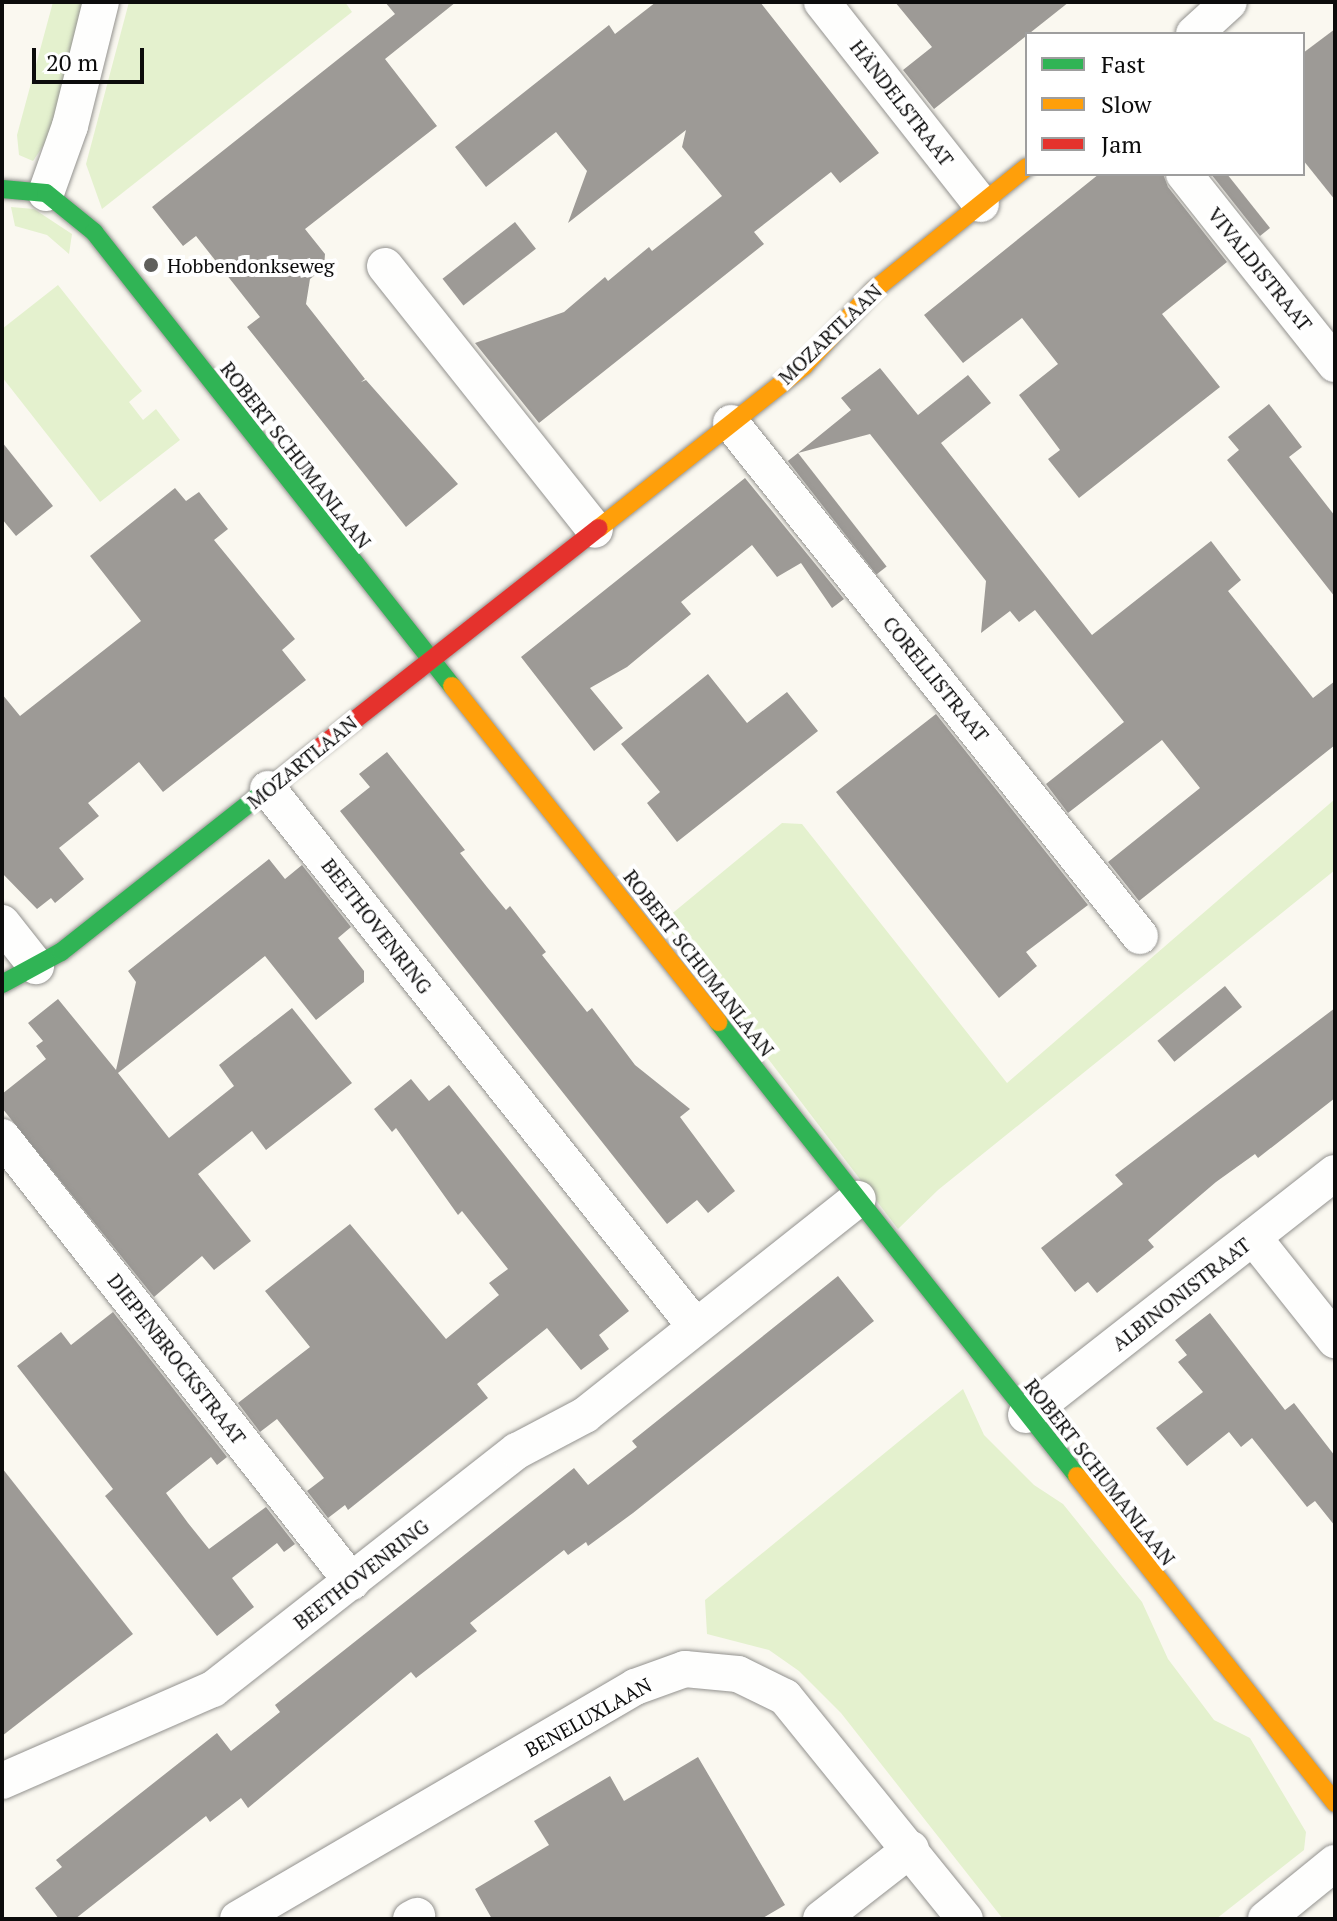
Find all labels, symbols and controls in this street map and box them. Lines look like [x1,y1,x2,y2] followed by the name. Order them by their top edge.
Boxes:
[36,32,148,82] scale bar
[1025,32,1305,176] legend
[845,35,959,171] street label: HÄNDELSTRAAT
[46,46,98,78] text: 20 m
[1101,48,1145,80] text: Fast
[1101,88,1152,120] text: Slow
[1101,128,1142,160] text: Jam
[1203,202,1317,336] street label: VIVALDISTRAAT
[167,253,334,277] place label: Hobbendonkseweg
[142,256,160,274] marker: Hobbendonkseweg
[773,279,887,389] street label: MOZARTLAAN
[216,357,376,553] street label: ROBERT SCHUMANLAAN
[878,611,994,747] street label: CORELLISTRAAT
[242,710,362,814] street label: MOZARTLAAN
[317,854,437,998] street label: BEETHOVENRING
[619,865,779,1061] street label: ROBERT SCHUMANLAAN
[1107,1233,1255,1355] street label: ALBINONISTRAAT
[103,1269,251,1449] street label: DIEPENBROCKSTRAAT
[1020,1374,1180,1570] street label: ROBERT SCHUMANLAAN
[289,1514,433,1634] street label: BEETHOVENRING
[521,1672,655,1762] street label: BENELUXLAAN

